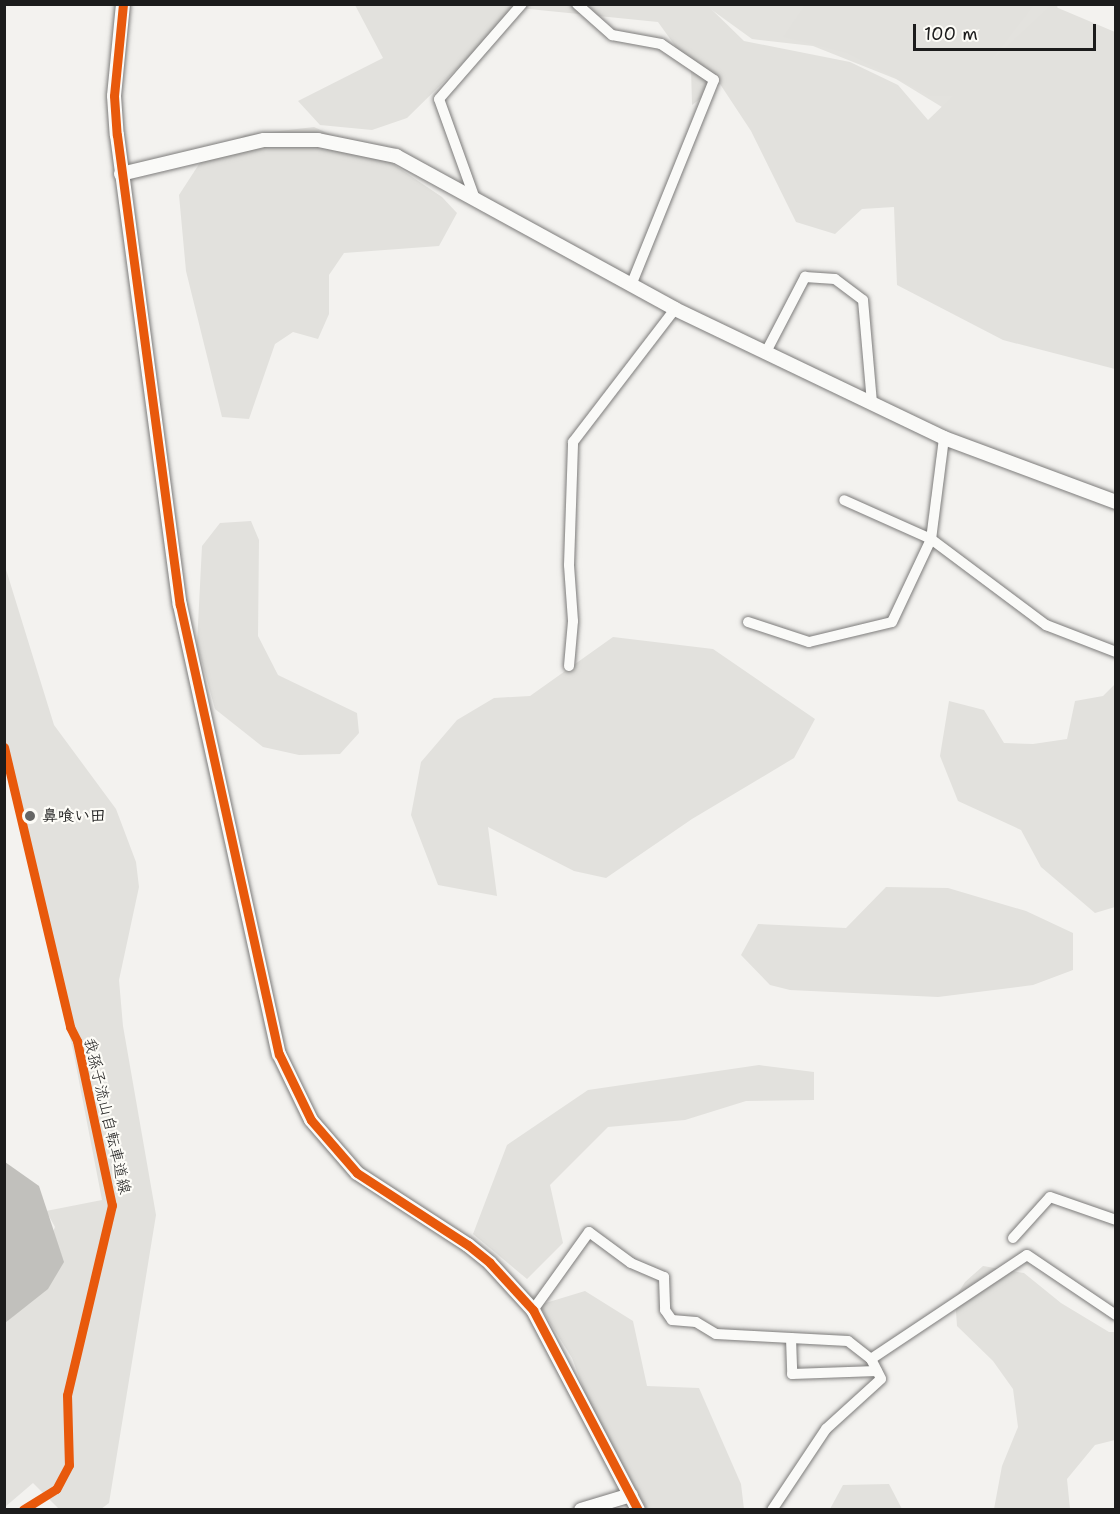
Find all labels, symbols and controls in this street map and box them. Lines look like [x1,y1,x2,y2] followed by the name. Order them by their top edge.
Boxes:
[916,12,1099,50] scale bar
[924,22,978,46] text: 100 m
[42,806,106,826] place label: 鼻喰い田
[23,809,37,823] marker: 鼻喰い田
[80,1036,134,1196] street label: 我孫子流山自転車道線

